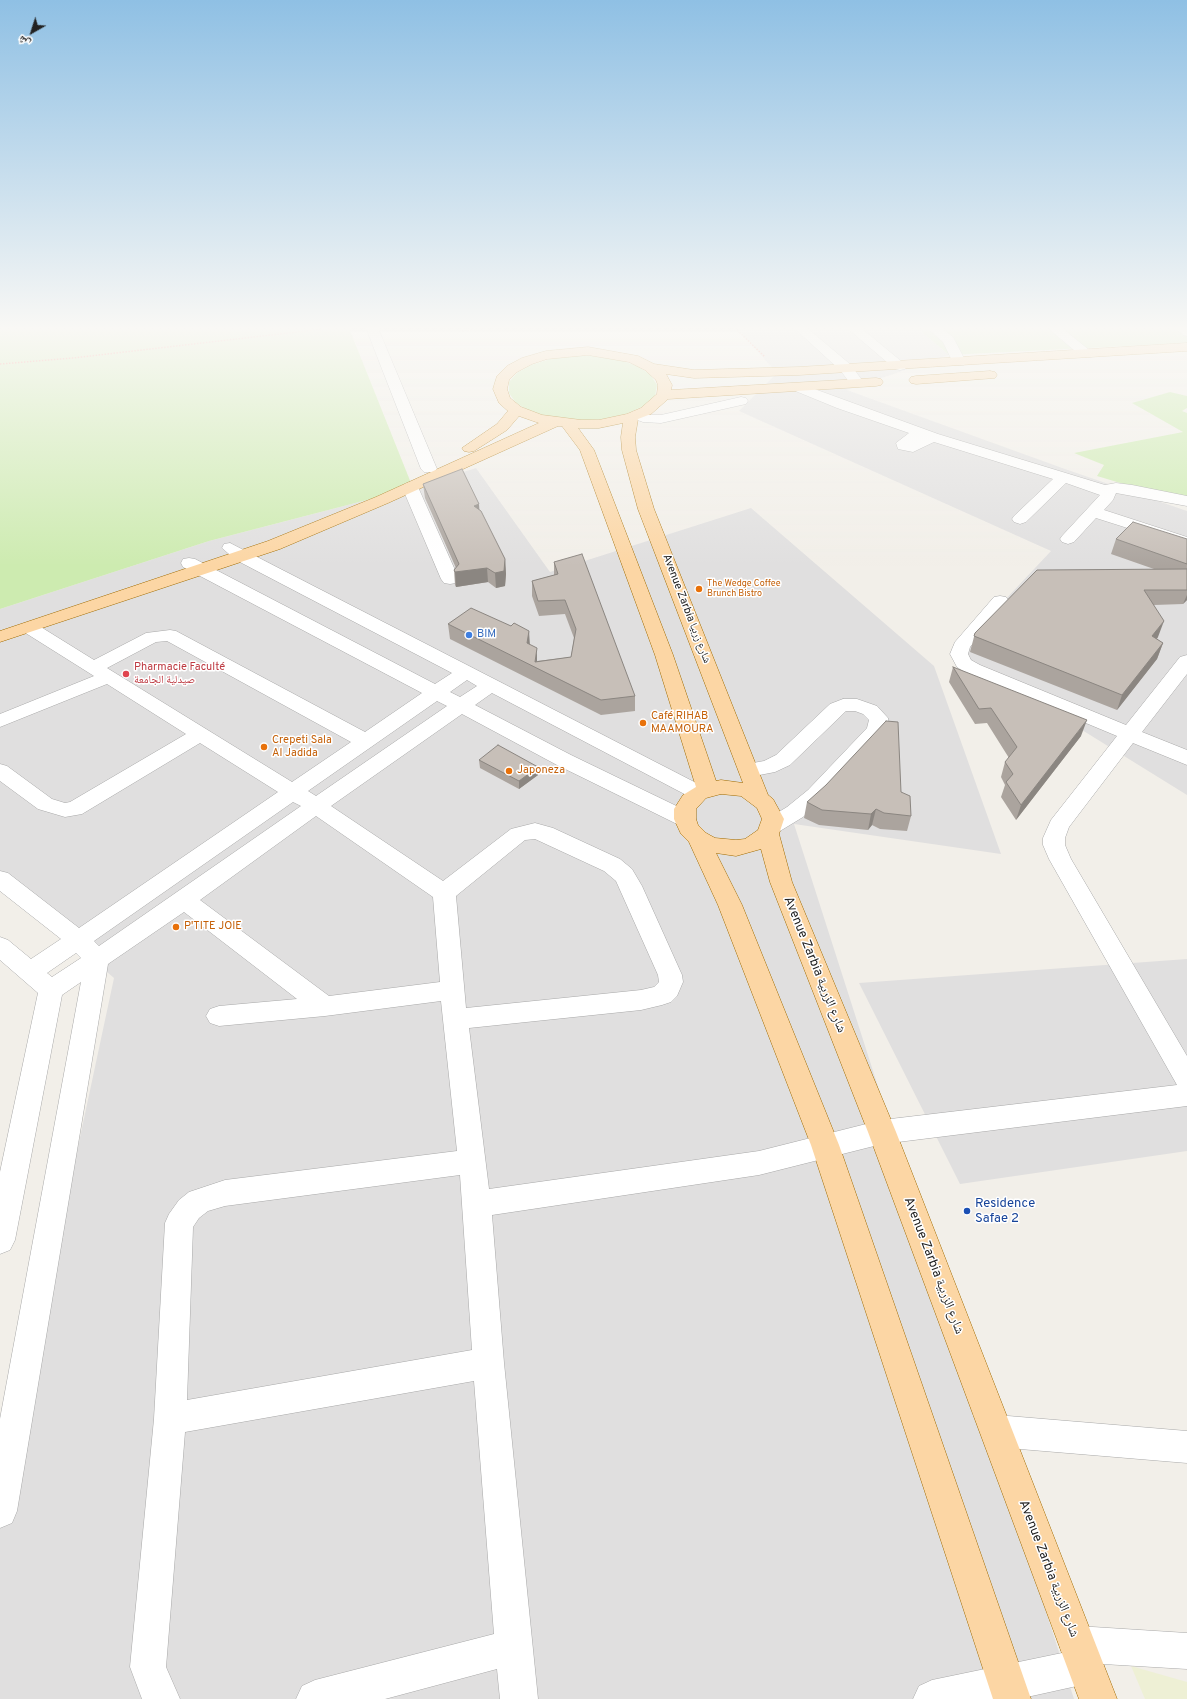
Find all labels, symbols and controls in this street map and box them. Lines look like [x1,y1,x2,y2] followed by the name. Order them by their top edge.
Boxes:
[12,12,52,52] north arrow
[16,32,33,50] text: ش
[659,553,713,665] street label: Avenue Zarbia شارع زربيا
[707,579,781,600] place label: The Wedge Coffee Brunch Bistro
[694,584,704,594] marker: The Wedge Coffee Brunch Bistro
[477,628,496,642] place label: BIM
[464,630,474,640] marker: BIM
[134,661,225,687] place label: Pharmacie Faculté صيدلية الجامعة
[121,669,131,679] marker: Pharmacie Faculté صيدلية الجامعة
[651,710,713,736] place label: Café RIHAB MAAMOURA
[638,718,648,728] marker: Café RIHAB MAAMOURA
[272,734,332,760] place label: Crepeti Sala Al Jadida
[259,742,269,752] marker: Crepeti Sala Al Jadida
[517,764,565,778] place label: Japoneza
[504,766,514,776] marker: Japoneza
[780,895,848,1035] street label: Avenue Zarbia شارع الزربية
[184,920,242,934] place label: P'TITE JOIE
[171,922,181,932] marker: P'TITE JOIE
[900,1195,966,1337] street label: Avenue Zarbia شارع الزربية
[975,1196,1035,1227] place label: Residence Safae 2
[962,1206,972,1216] marker: Residence Safae 2
[1015,1498,1081,1640] street label: Avenue Zarbia شارع الزربية

